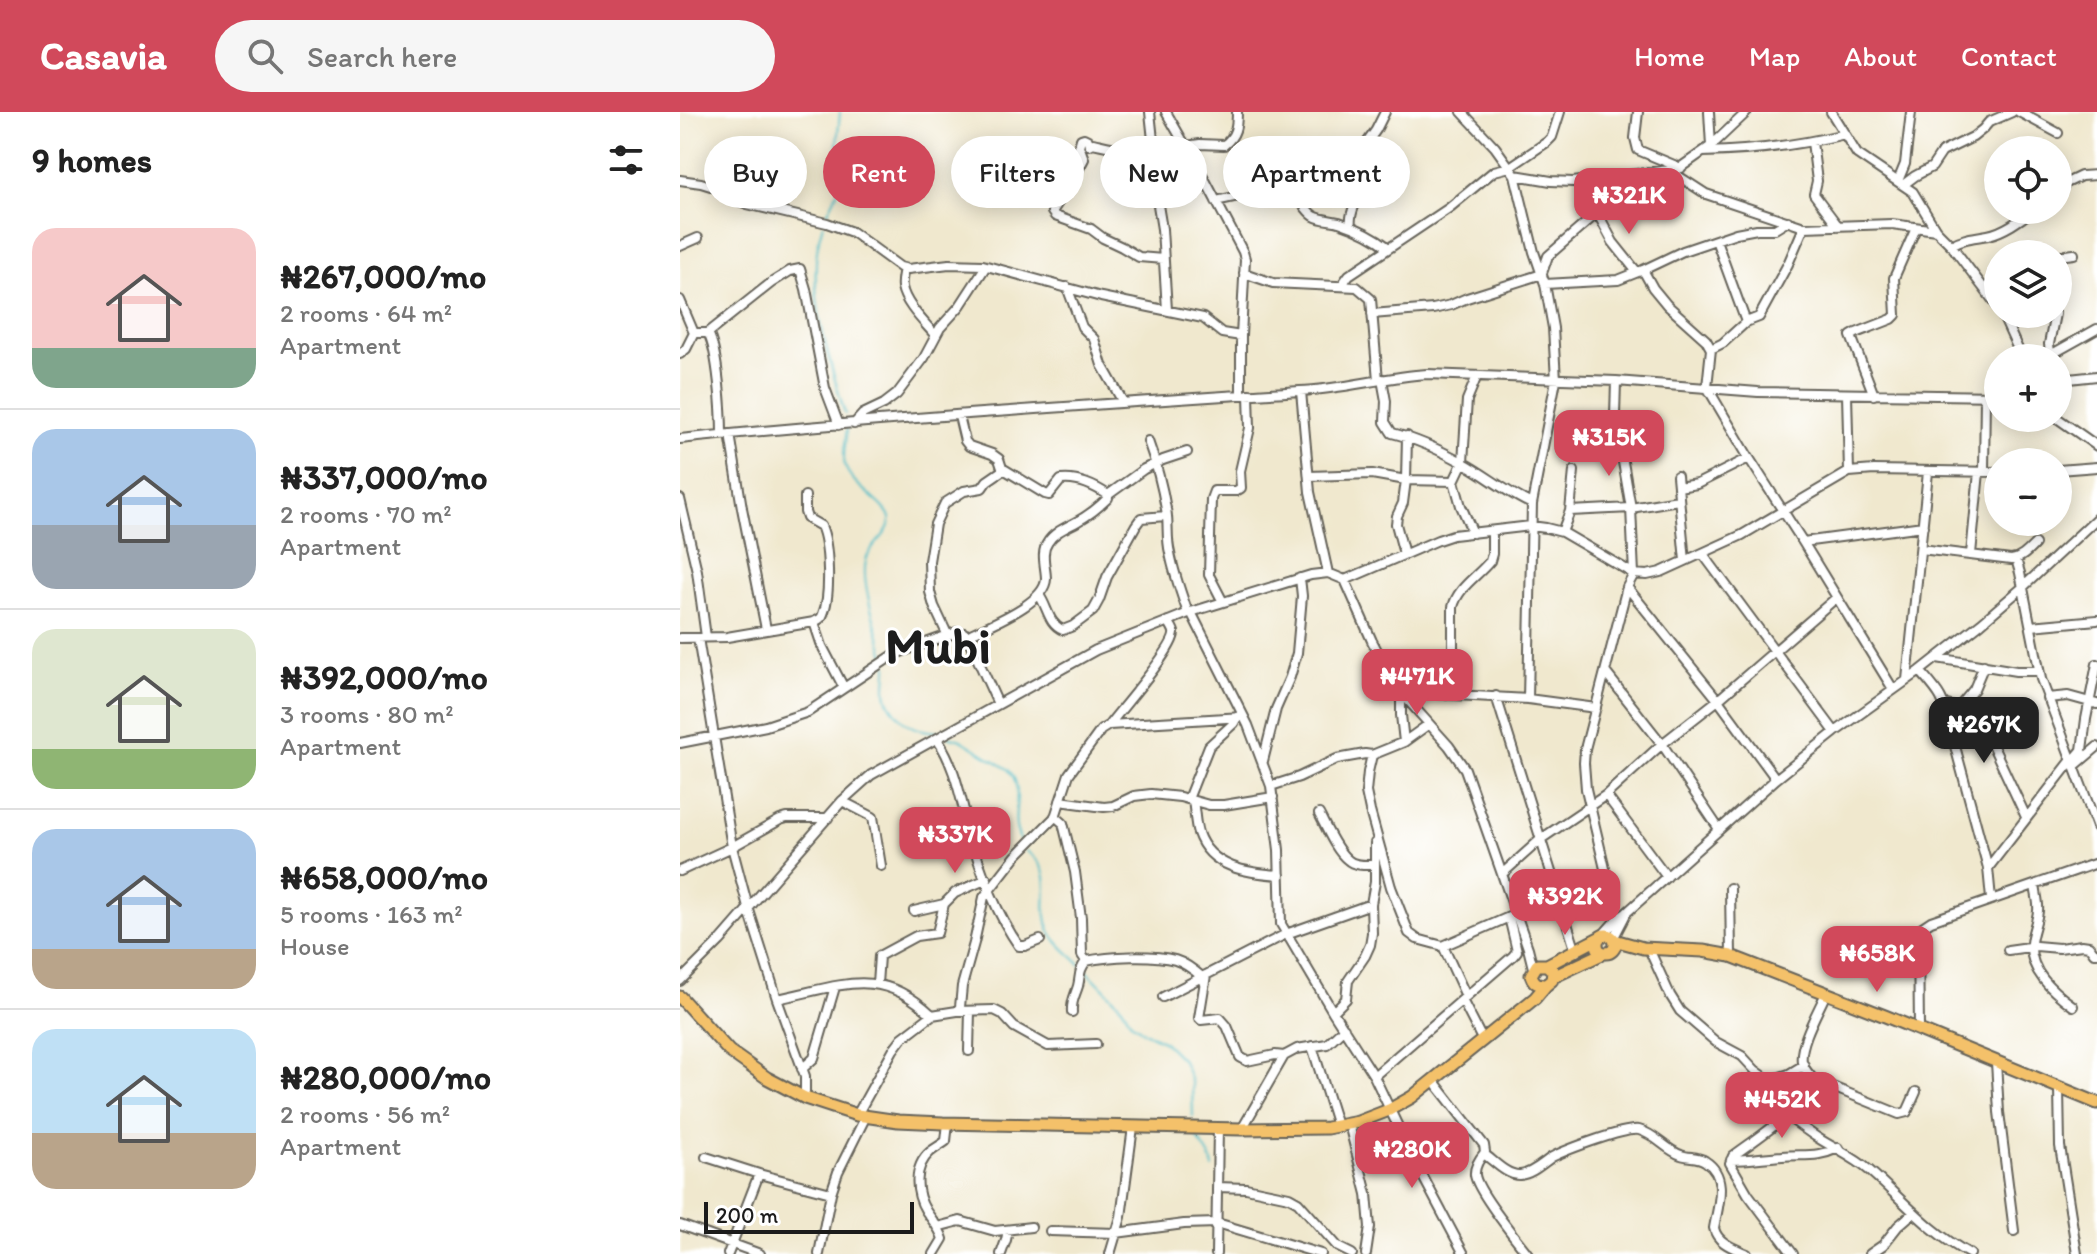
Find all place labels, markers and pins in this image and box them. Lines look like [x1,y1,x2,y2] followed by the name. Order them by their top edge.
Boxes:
[1573,168,1685,236] pin: ₦321K
[1553,410,1665,478] pin: ₦315K
[1361,649,1473,717] pin: ₦471K
[1928,697,2040,765] pin: ₦267K
[899,807,1011,875] pin: ₦337K
[1509,869,1621,937] pin: ₦392K
[1821,926,1933,994] pin: ₦658K
[1726,1072,1838,1140] pin: ₦452K
[1356,1122,1468,1190] pin: ₦280K

